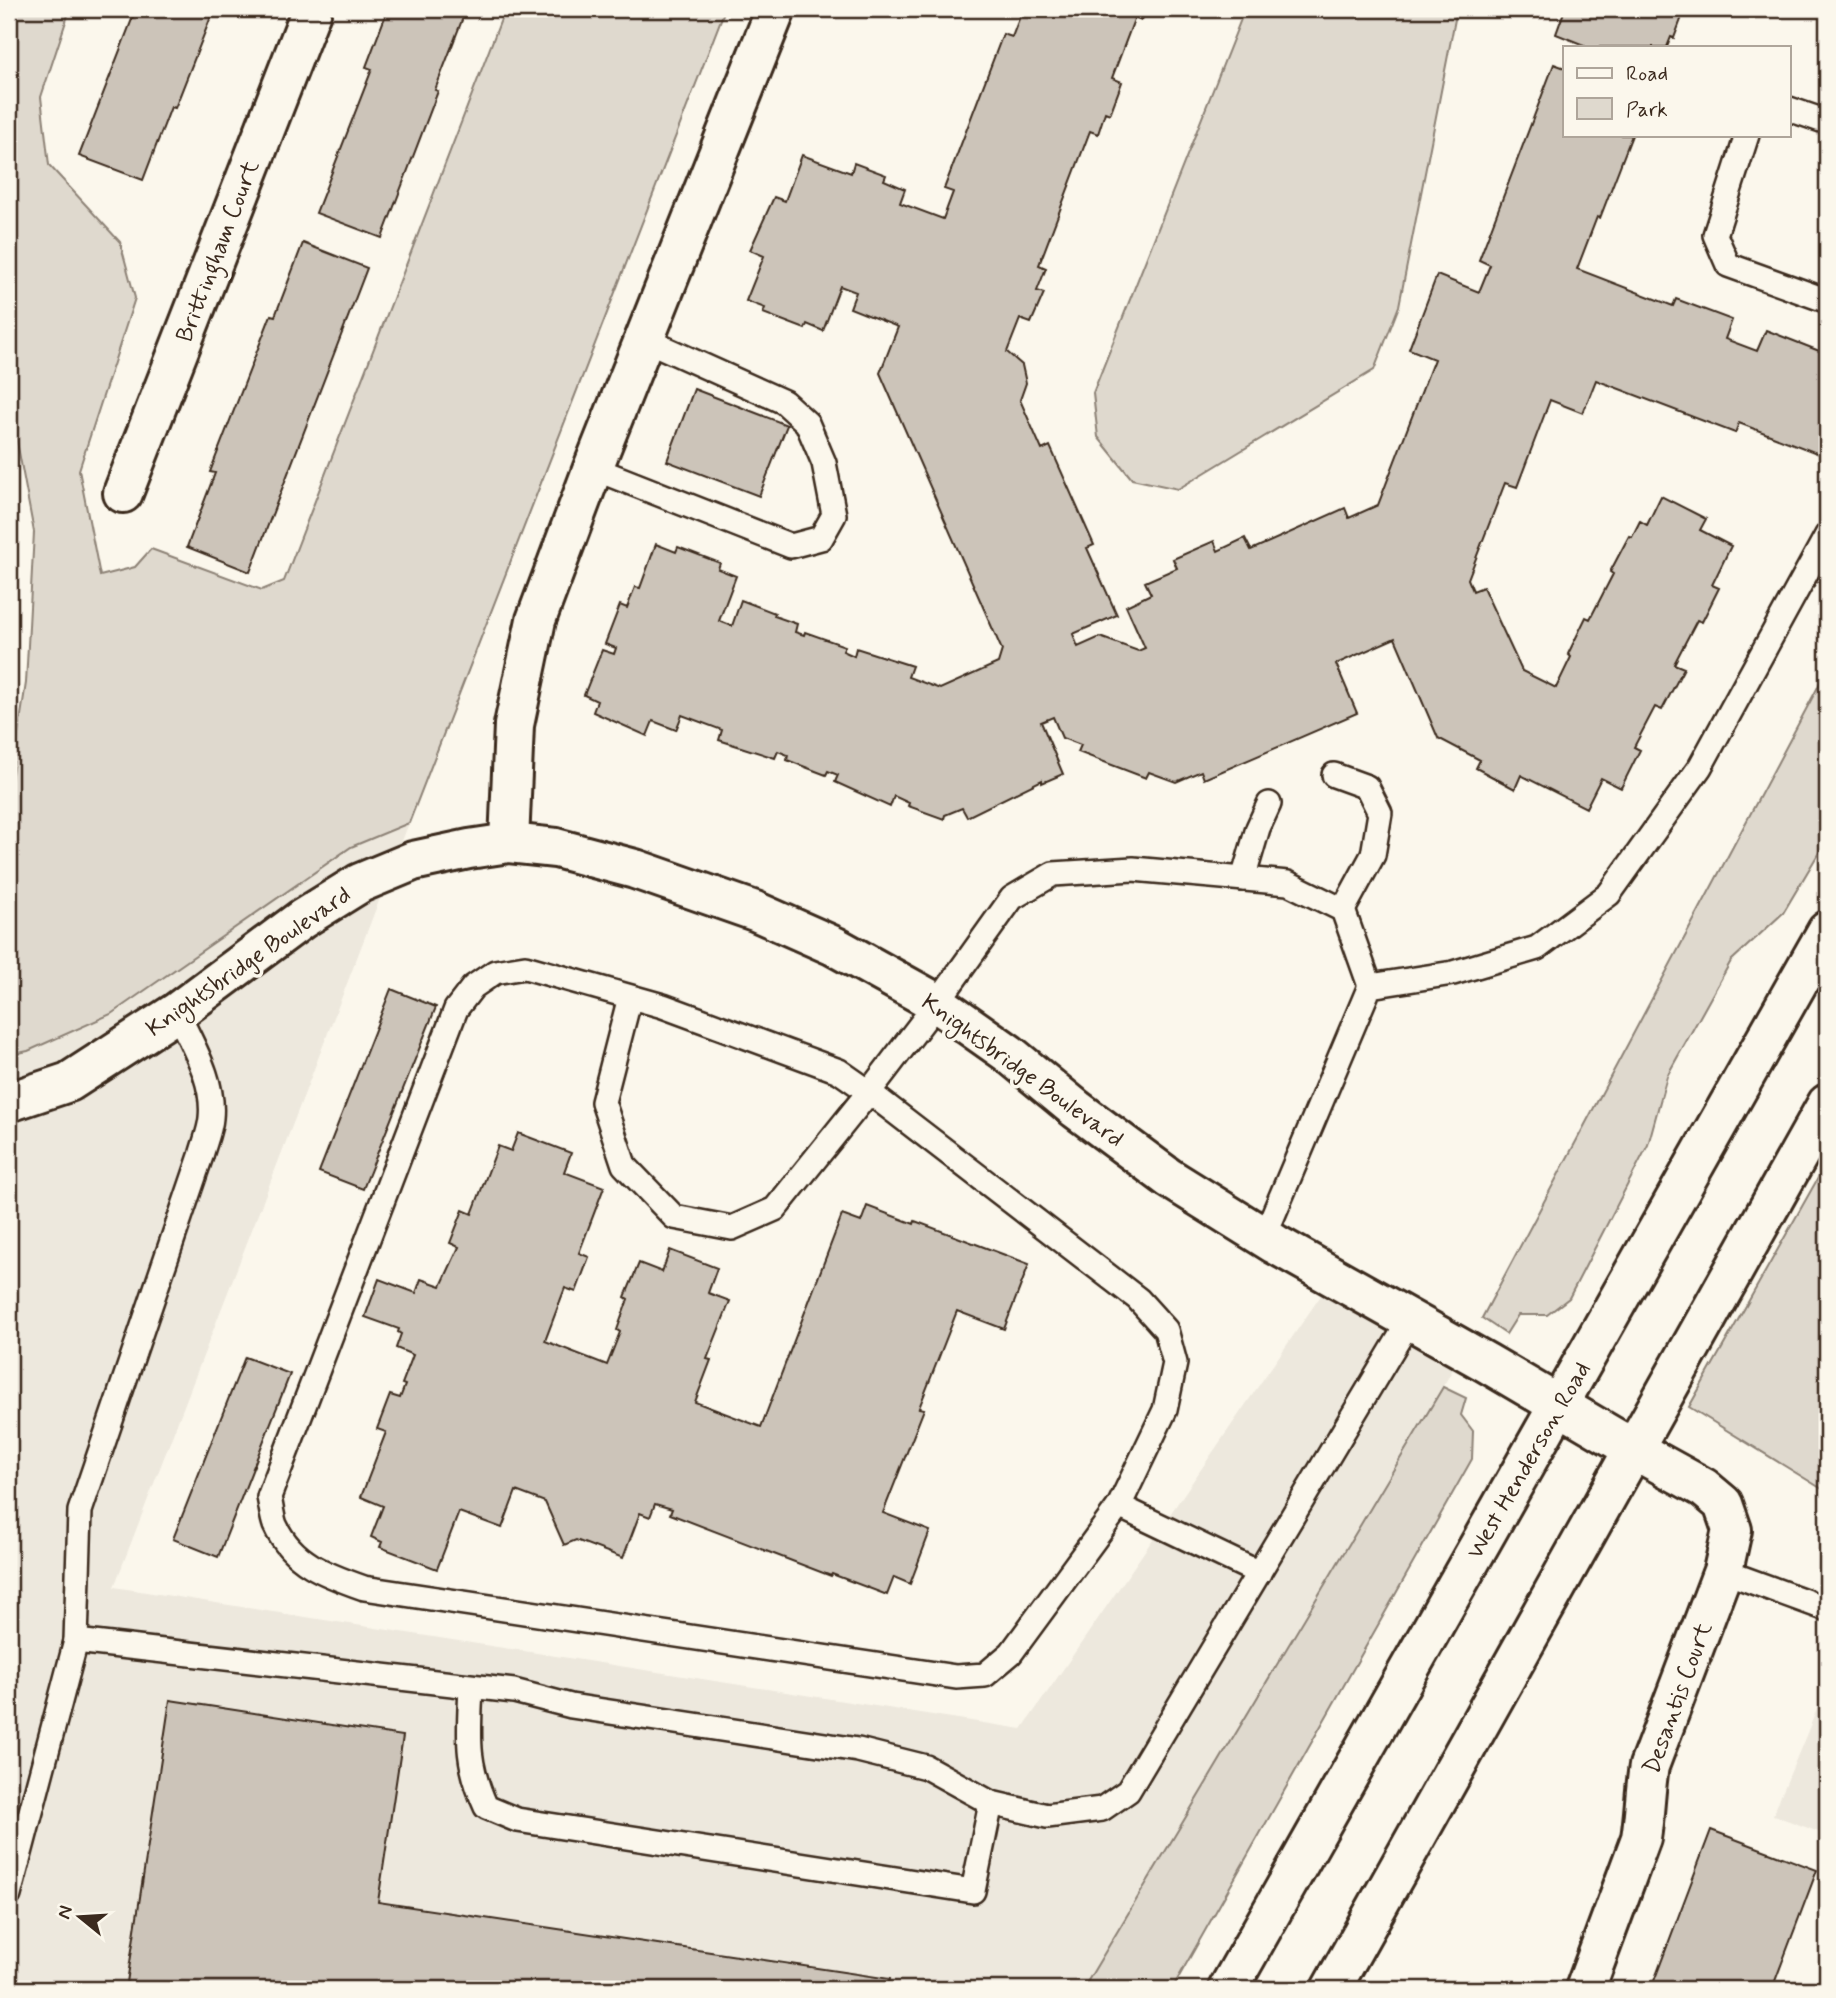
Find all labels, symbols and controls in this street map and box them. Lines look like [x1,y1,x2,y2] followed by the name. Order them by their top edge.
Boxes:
[1563,46,1790,136] legend
[1626,60,1668,88] text: Road
[1626,96,1668,124] text: Park
[169,156,270,348] street label: Brittingham Court
[140,880,359,1046] street label: Knightsbridge Boulevard
[913,987,1130,1157] street label: Knightsbridge Boulevard
[1460,1356,1598,1565] street label: West Henderson Road
[1637,1618,1720,1779] street label: Desantis Court
[46,1882,116,1952] north arrow
[51,1902,79,1922] text: N

